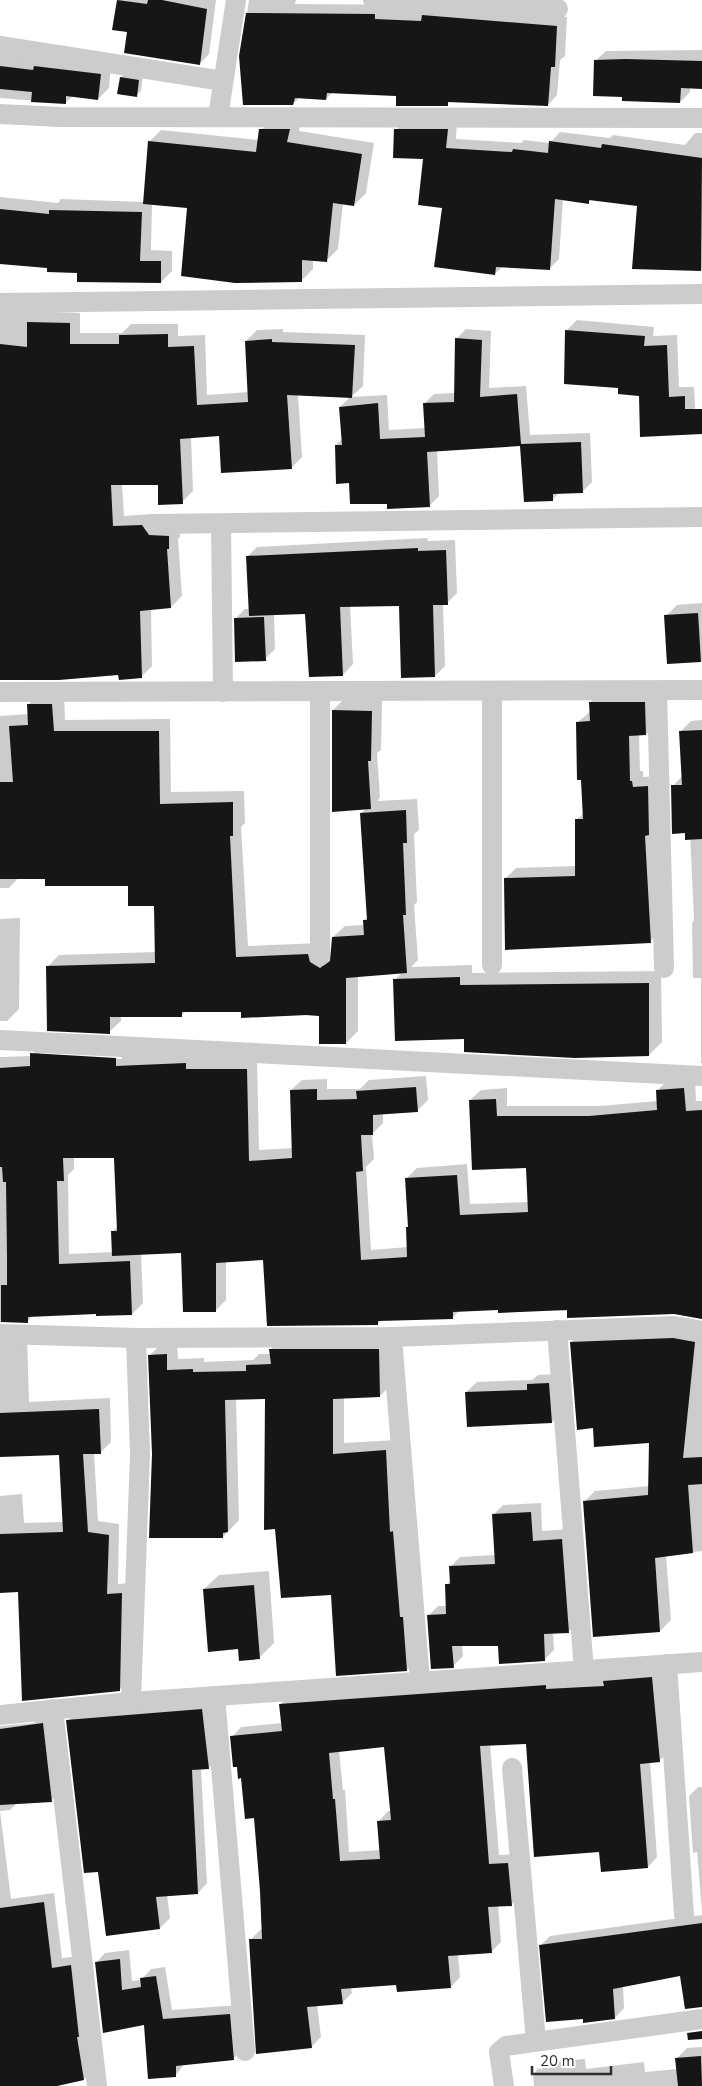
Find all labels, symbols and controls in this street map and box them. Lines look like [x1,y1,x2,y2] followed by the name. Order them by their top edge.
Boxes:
[532,2044,611,2076] scale bar
[540,2051,575,2071] text: 20 m

